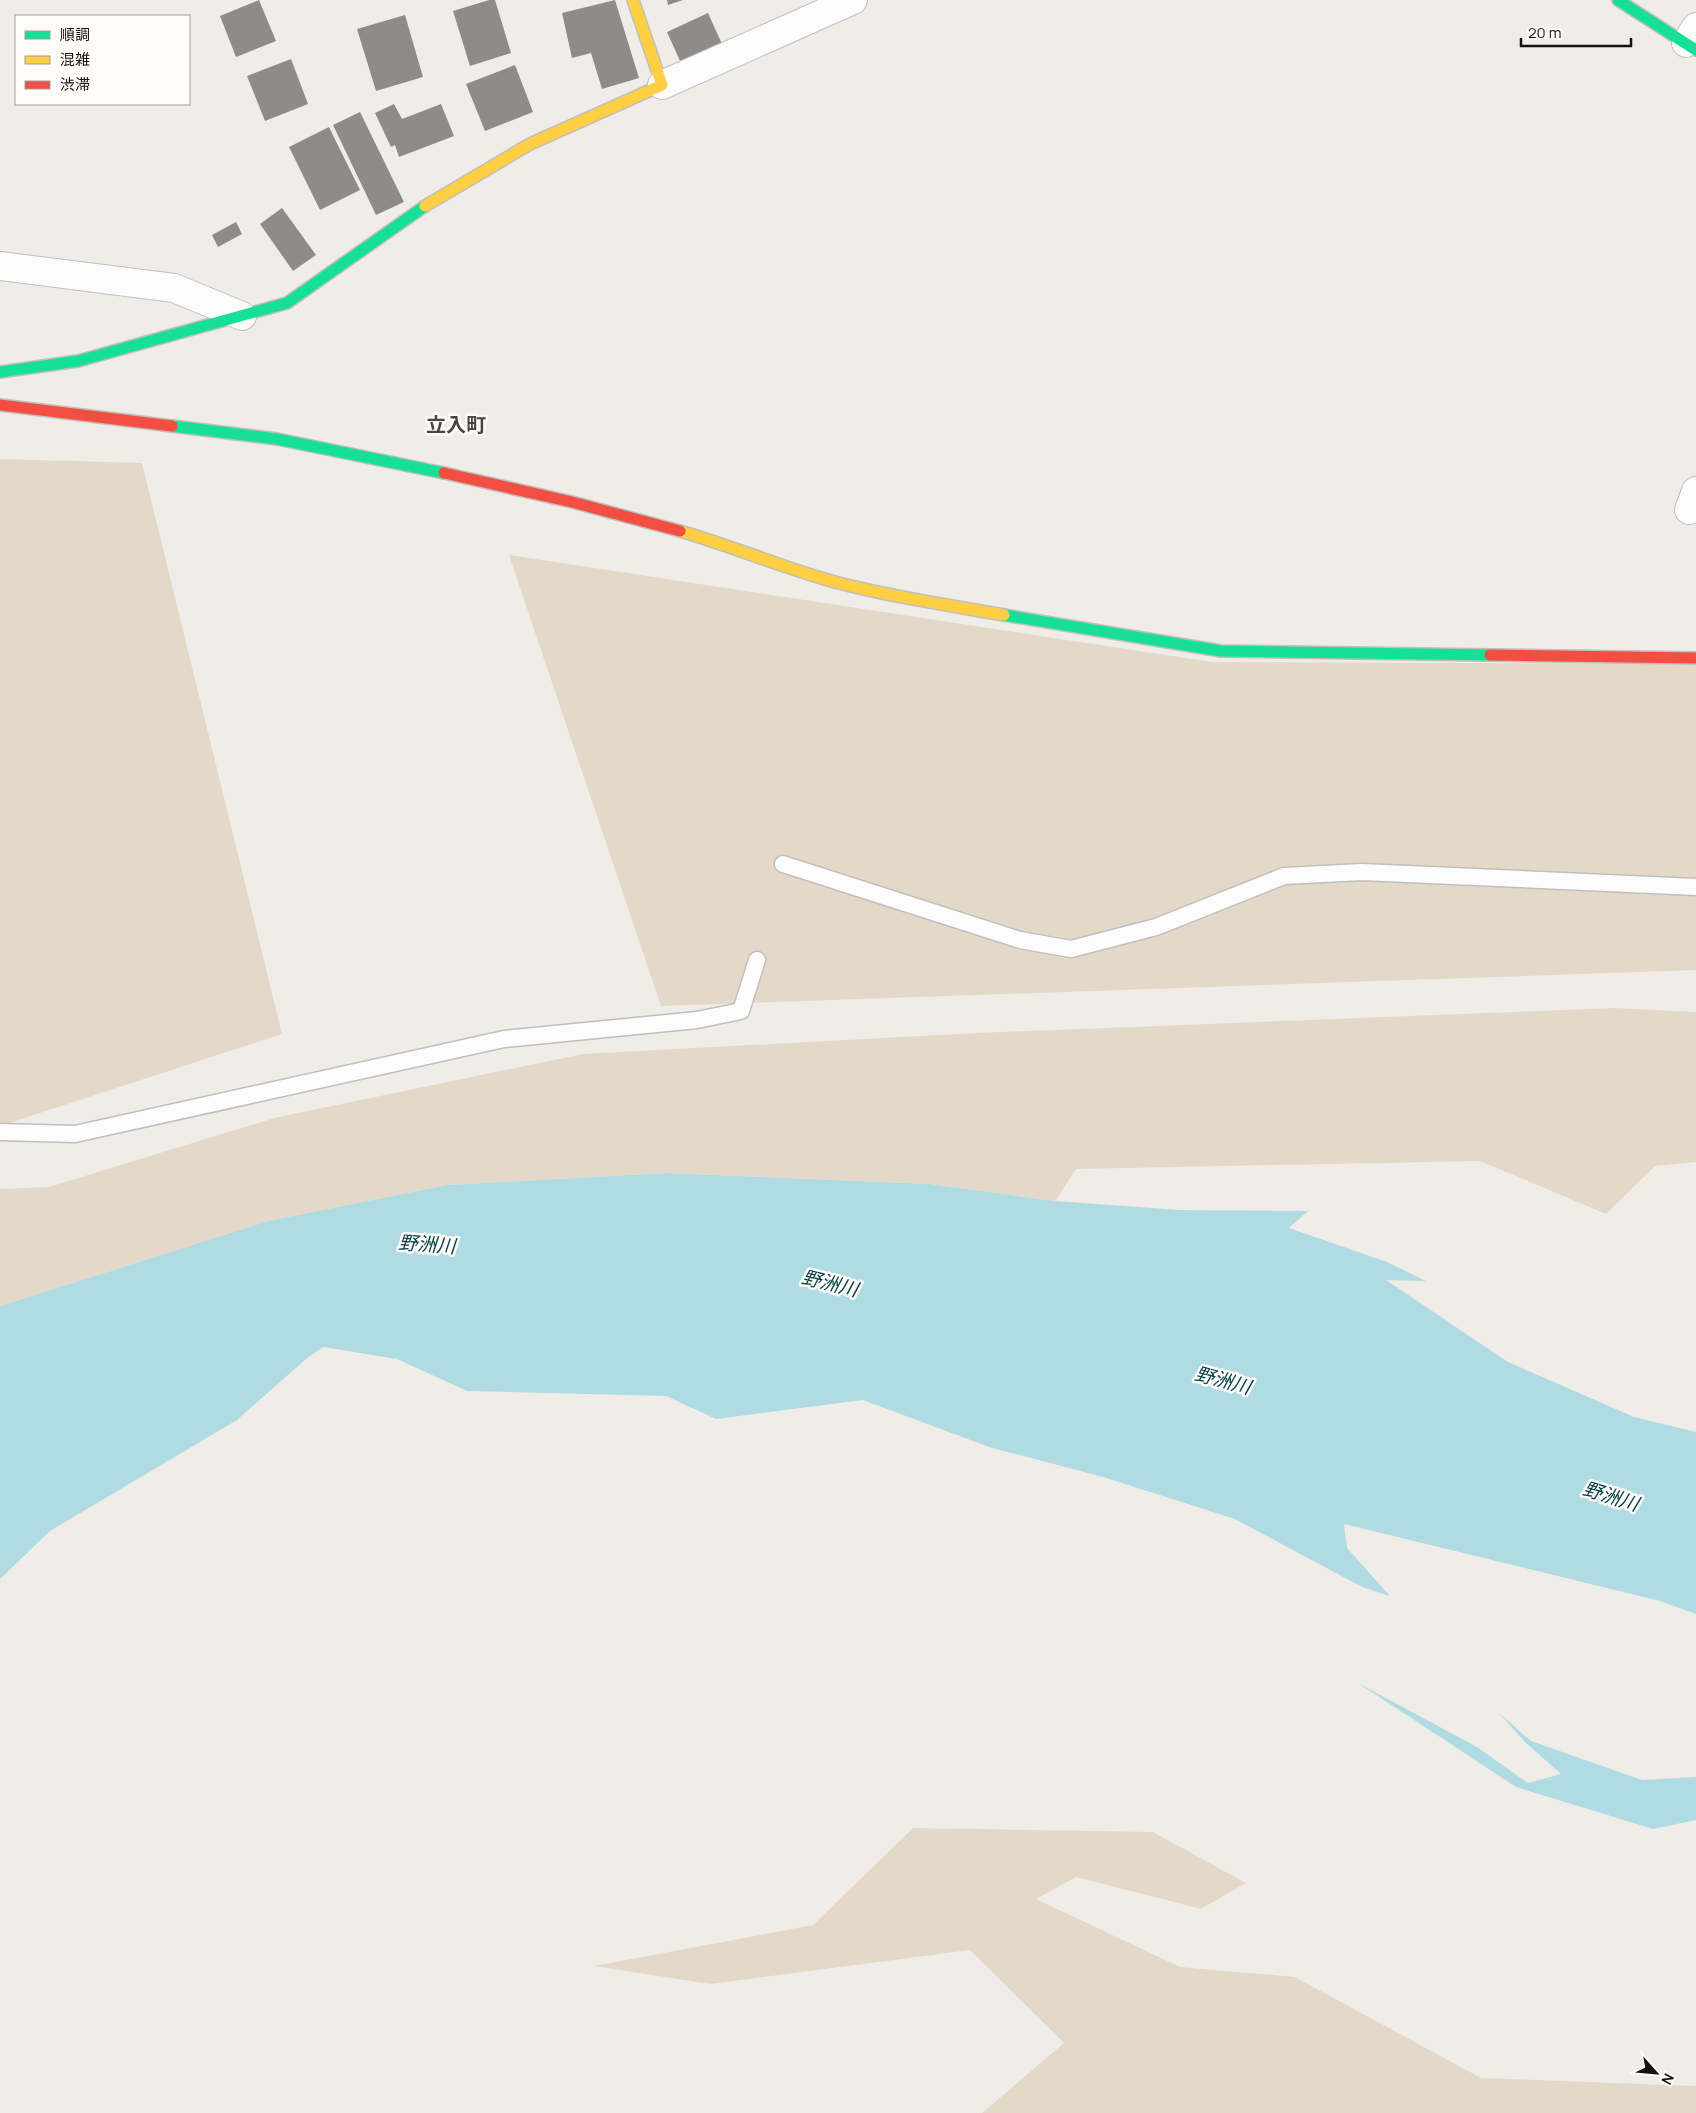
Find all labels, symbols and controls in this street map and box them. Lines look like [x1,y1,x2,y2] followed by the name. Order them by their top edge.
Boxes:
[15,15,190,105] legend
[1521,15,1631,47] scale bar
[1528,22,1561,43] text: 20 m
[60,24,90,45] text: 順調
[60,49,90,70] text: 混雑
[60,74,90,95] text: 渋滞
[426,411,486,438] district label: 立入町
[398,1229,458,1259] water label: 野洲川
[799,1263,863,1303] water label: 野洲川
[1192,1360,1256,1400] water label: 野洲川
[1580,1475,1644,1517] water label: 野洲川
[1631,2048,1681,2098] north arrow
[1657,2070,1679,2088] text: N

